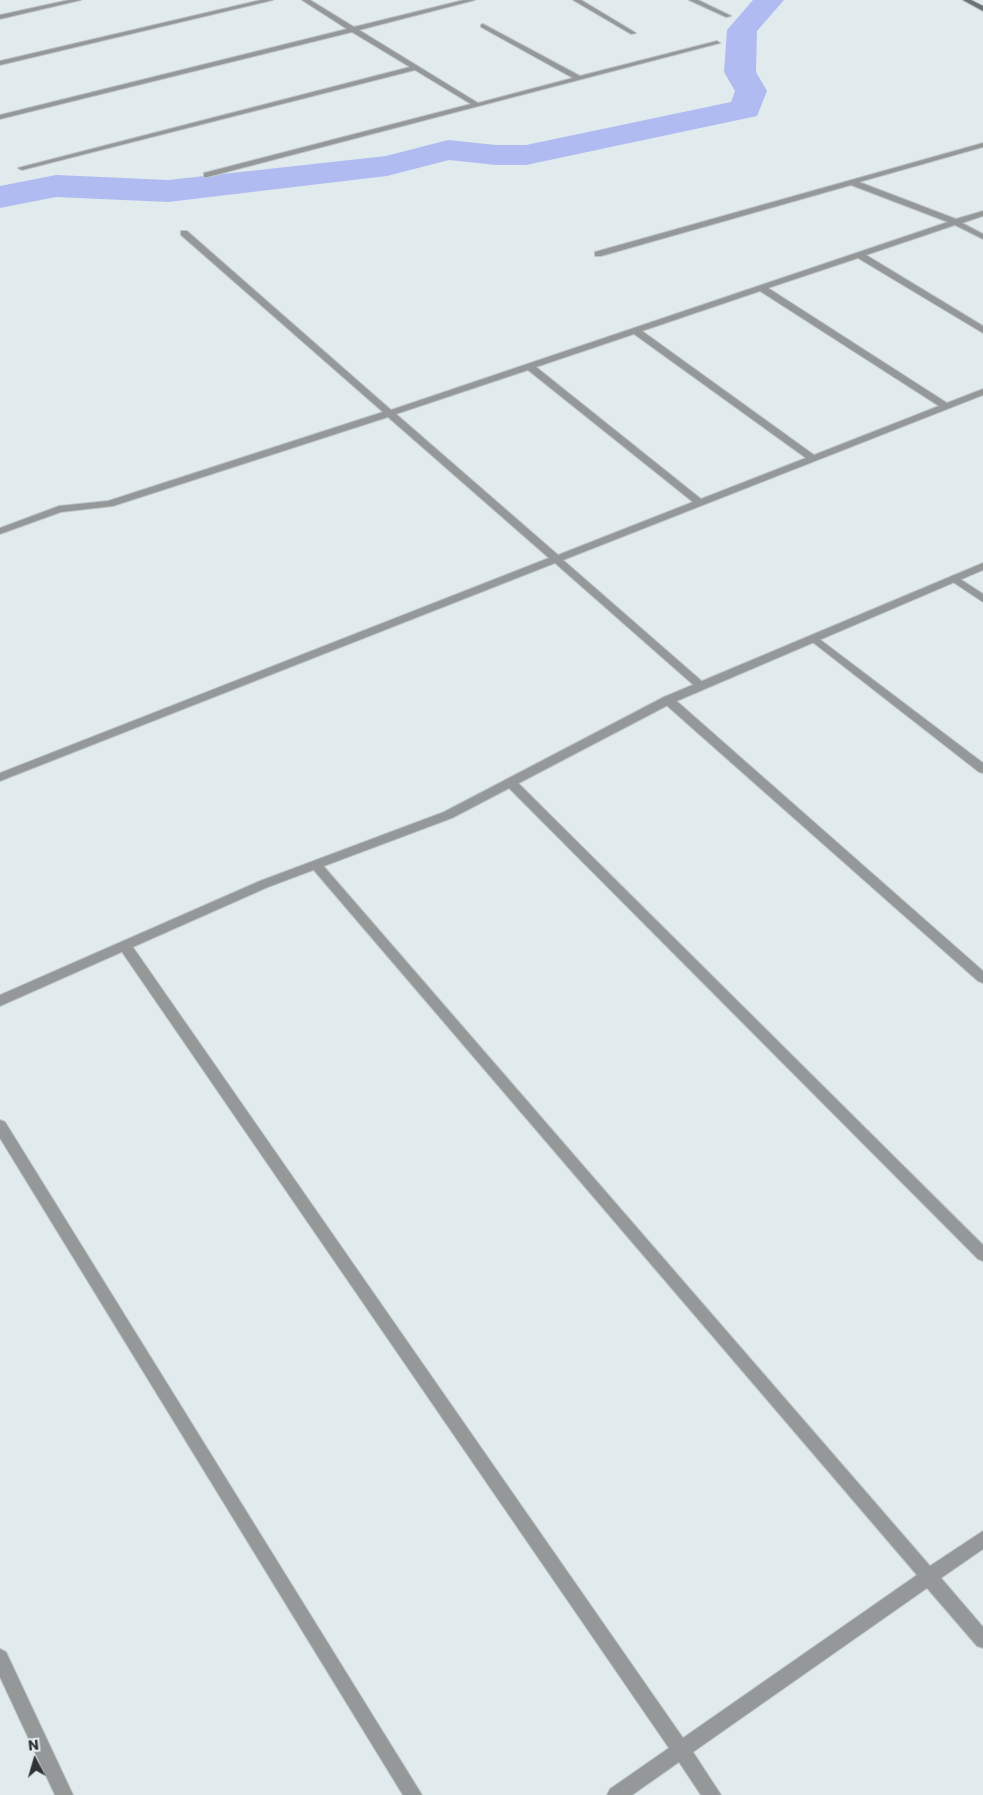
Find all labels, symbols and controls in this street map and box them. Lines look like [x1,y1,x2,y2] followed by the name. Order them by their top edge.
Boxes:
[10,1735,60,1785] north arrow
[27,1735,40,1756] text: N

